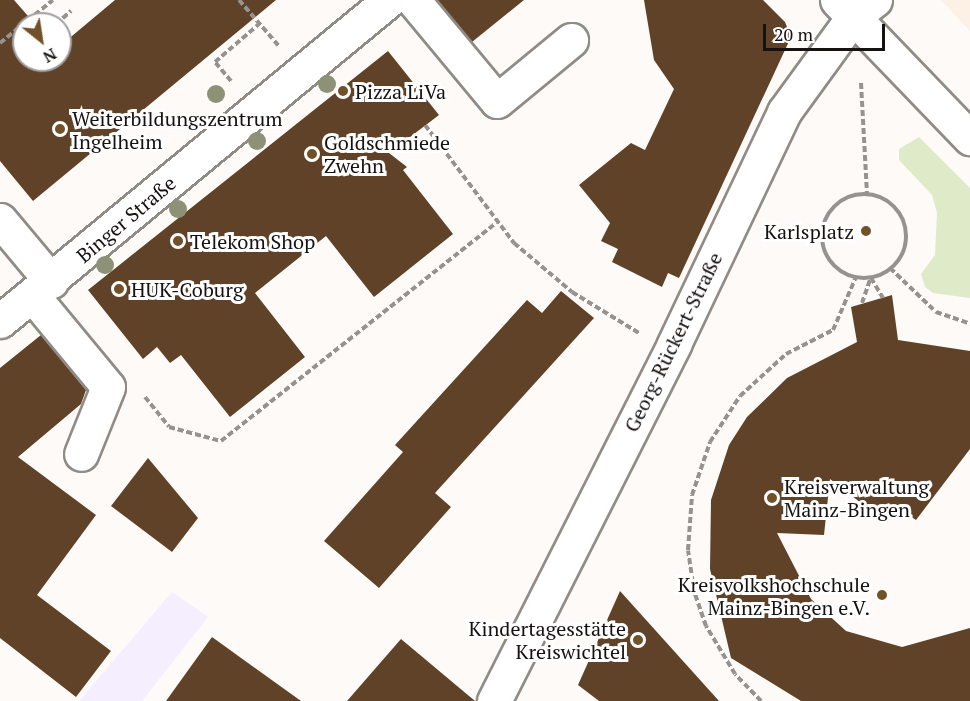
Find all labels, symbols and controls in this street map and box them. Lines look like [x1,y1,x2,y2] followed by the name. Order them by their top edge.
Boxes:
[12,12,72,72] north arrow
[766,12,888,50] scale bar
[774,22,813,46] text: 20 m
[39,43,61,68] text: N
[355,79,446,103] place label: Pizza LiVa
[336,84,350,98] marker: Pizza LiVa
[72,106,282,153] place label: Weiterbildungszentrum Ingelheim
[53,122,67,136] marker: Weiterbildungszentrum Ingelheim
[324,130,450,177] place label: Goldschmiede Zwehn
[305,147,319,161] marker: Goldschmiede Zwehn
[72,171,180,267] street label: Binger Straße
[764,219,854,243] place label: Karlsplatz
[859,224,873,238] marker: Karlsplatz
[190,229,315,253] place label: Telekom Shop
[171,234,185,248] marker: Telekom Shop
[619,248,727,436] street label: Georg-Rückert-Straße
[131,277,243,301] place label: HUK-Coburg
[112,282,126,296] marker: HUK-Coburg
[784,474,929,521] place label: Kreisverwaltung Mainz-Bingen
[765,491,779,505] marker: Kreisverwaltung Mainz-Bingen
[678,572,870,619] place label: Kreisvolkshochschule Mainz-Bingen e.V.
[875,588,889,602] marker: Kreisvolkshochschule Mainz-Bingen e.V.
[469,616,626,663] place label: Kindertagesstätte Kreiswichtel
[631,633,645,647] marker: Kindertagesstätte Kreiswichtel

